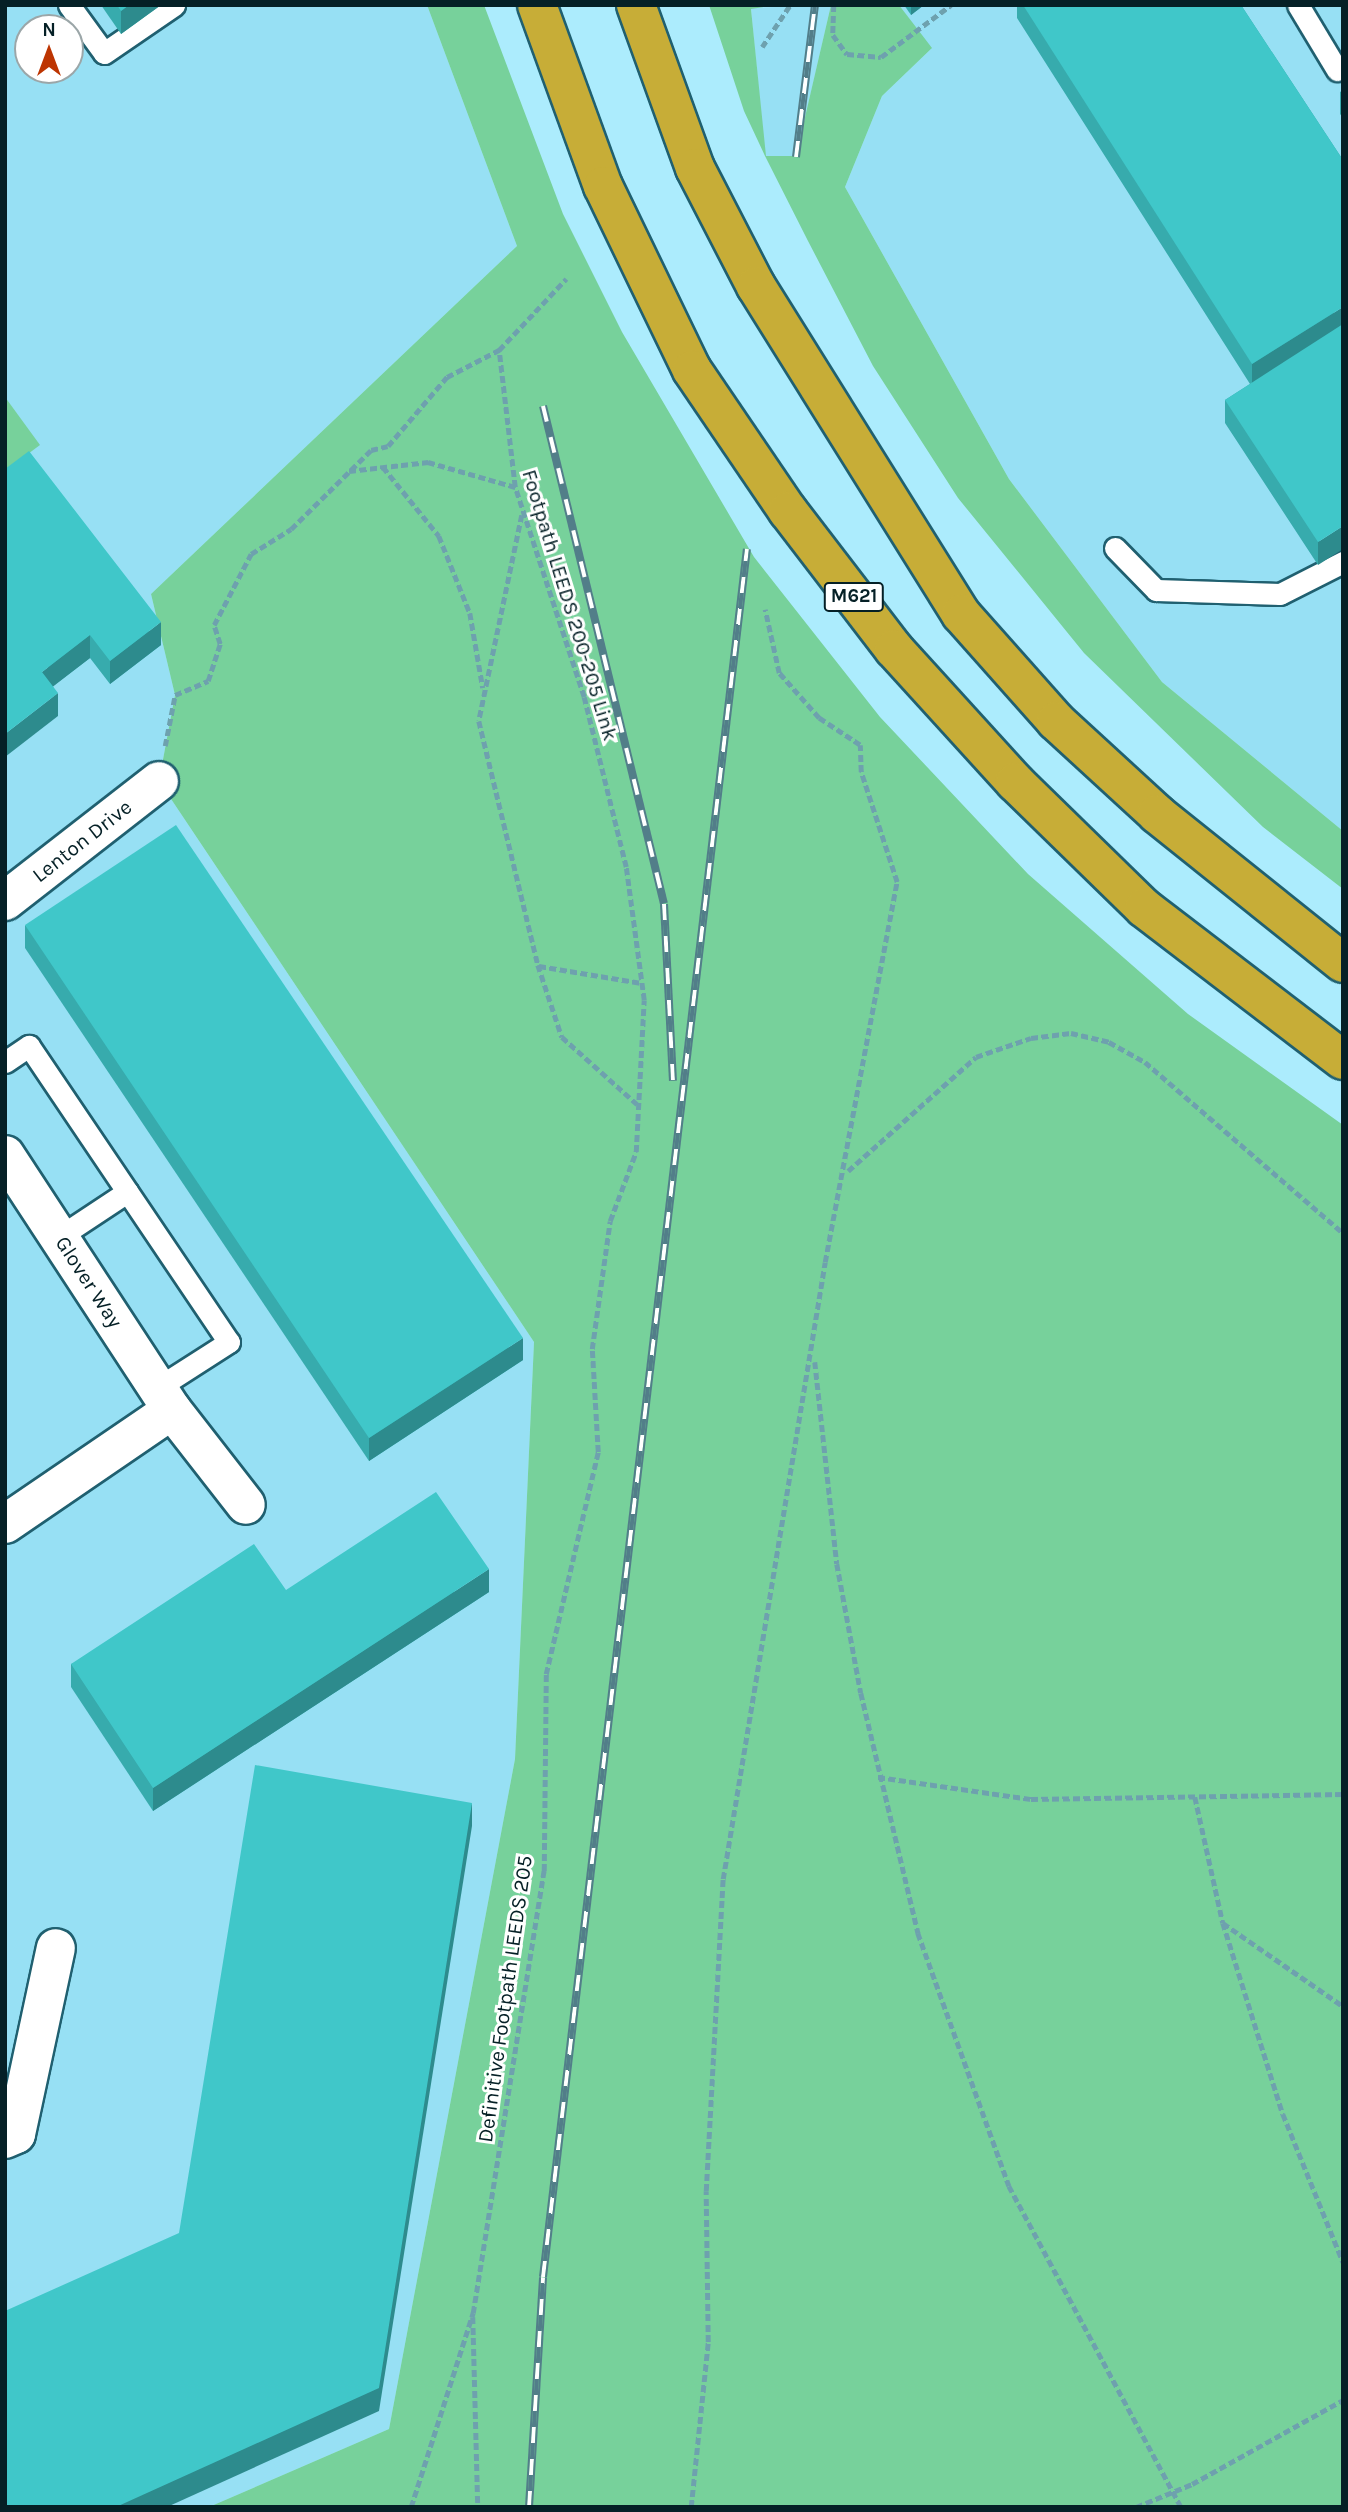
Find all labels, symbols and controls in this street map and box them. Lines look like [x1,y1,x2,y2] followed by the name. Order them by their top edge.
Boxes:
[14,14,84,84] north arrow
[42,19,56,41] text: N
[517,466,623,744] street label: Footpath LEEDS 200-205 Link
[822,582,886,612] road number: M621
[27,794,137,888] street label: Lenton Drive
[50,1231,128,1333] street label: Glover Way
[472,1854,538,2144] street label: Definitive Footpath LEEDS 205

